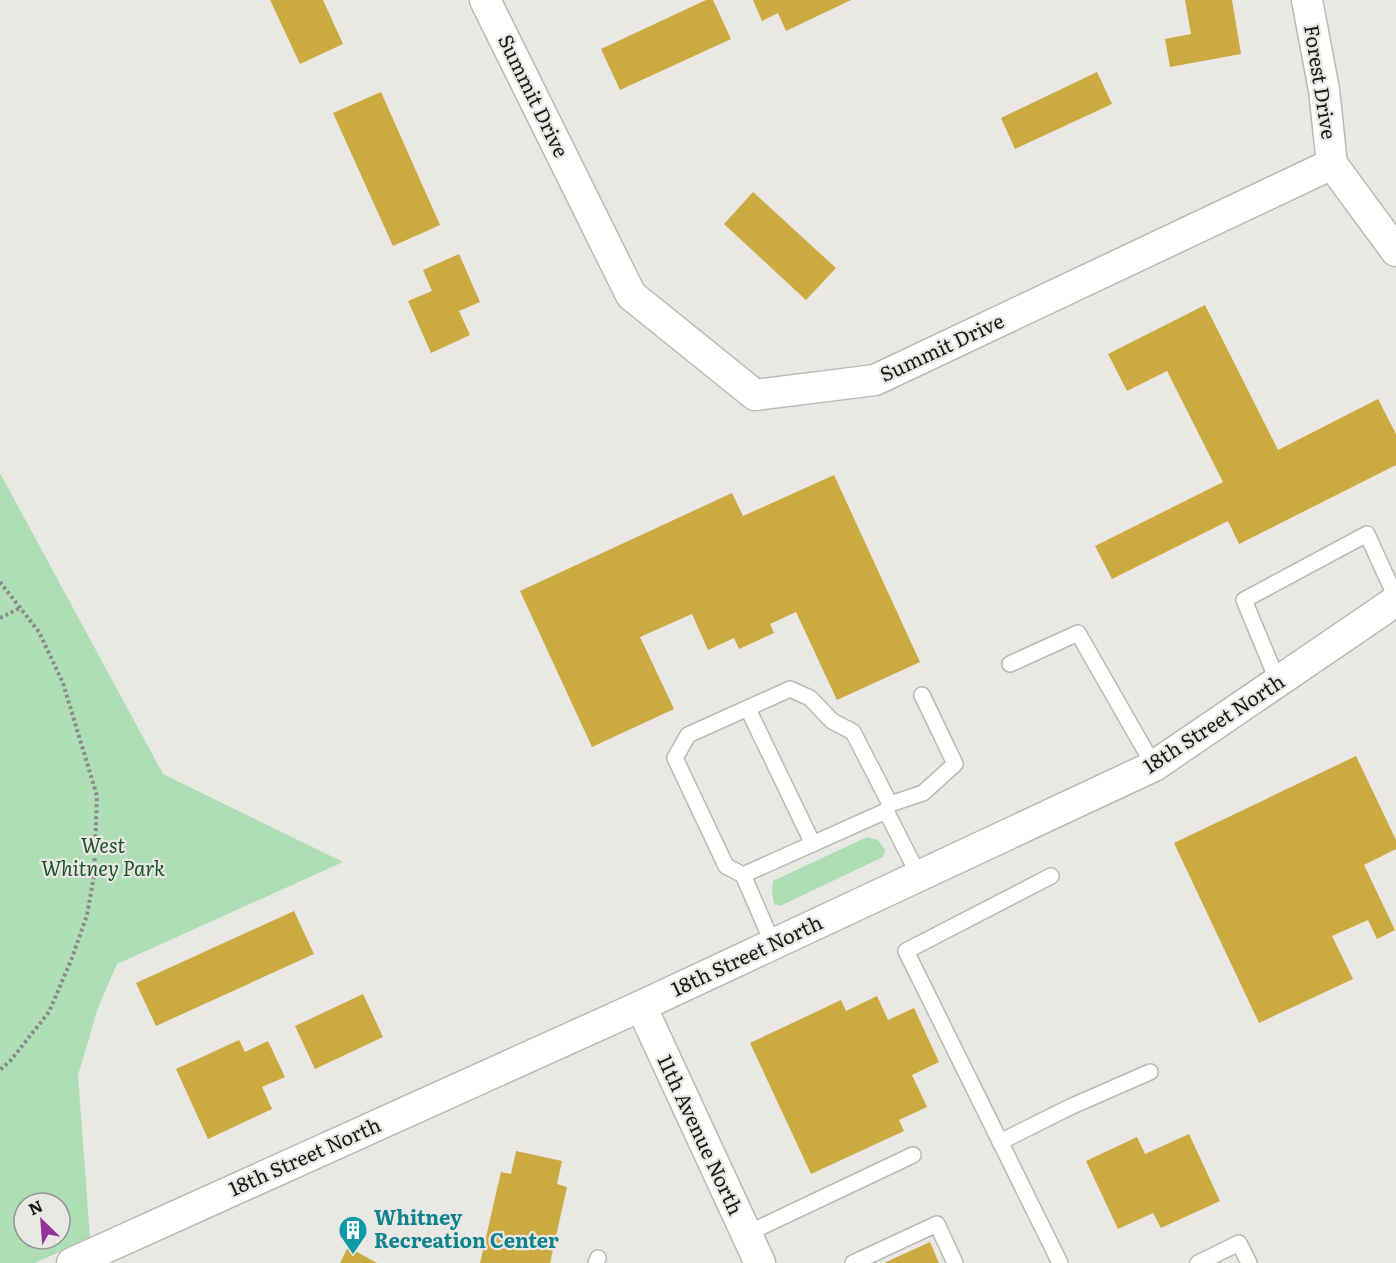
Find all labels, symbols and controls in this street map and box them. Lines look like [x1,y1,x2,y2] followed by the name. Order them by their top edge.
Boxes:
[1298,22,1346,141] street label: Forest Drive
[492,28,578,162] street label: Summit Drive
[874,304,1008,388] street label: Summit Drive
[1136,665,1290,779] street label: 18th Street North
[41,829,165,882] park label: West Whitney Park
[666,906,827,1002] street label: 18th Street North
[651,1049,752,1219] street label: 11th Avenue North
[223,1108,385,1202] street label: 18th Street North
[12,1191,72,1251] north arrow
[24,1193,46,1220] text: N
[374,1201,559,1254] place label: Whitney Recreation Center
[337,1214,369,1256] building icon: Whitney Recreation Center

